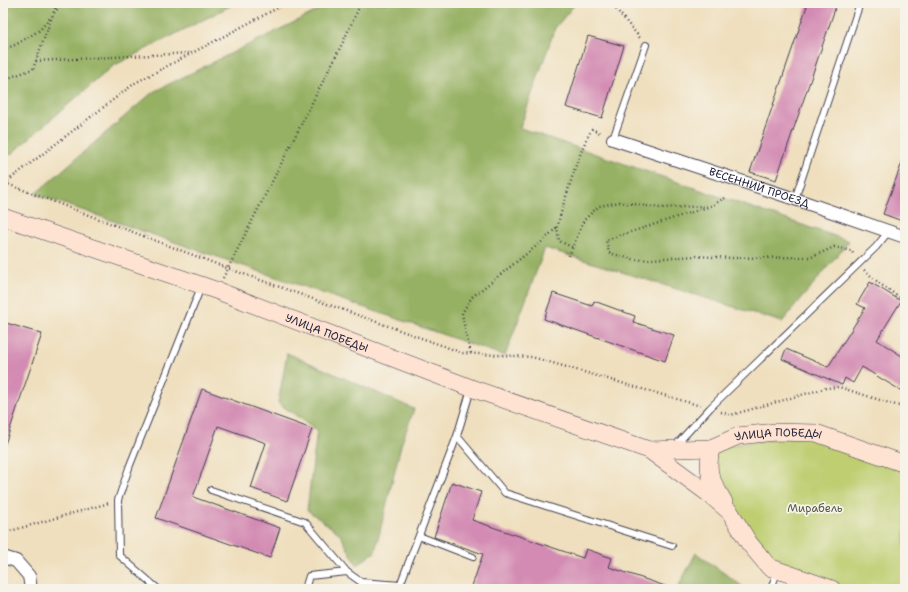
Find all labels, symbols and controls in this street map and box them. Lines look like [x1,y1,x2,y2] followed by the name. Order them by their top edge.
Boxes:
[707,164,812,211] street label: ВЕСЕННИЙ ПРОЕЗД
[283,310,370,355] street label: УЛИЦА ПОБЕДЫ
[732,424,824,444] street label: УЛИЦА ПОБЕДЫ
[787,501,843,516] park label: Мирабель

